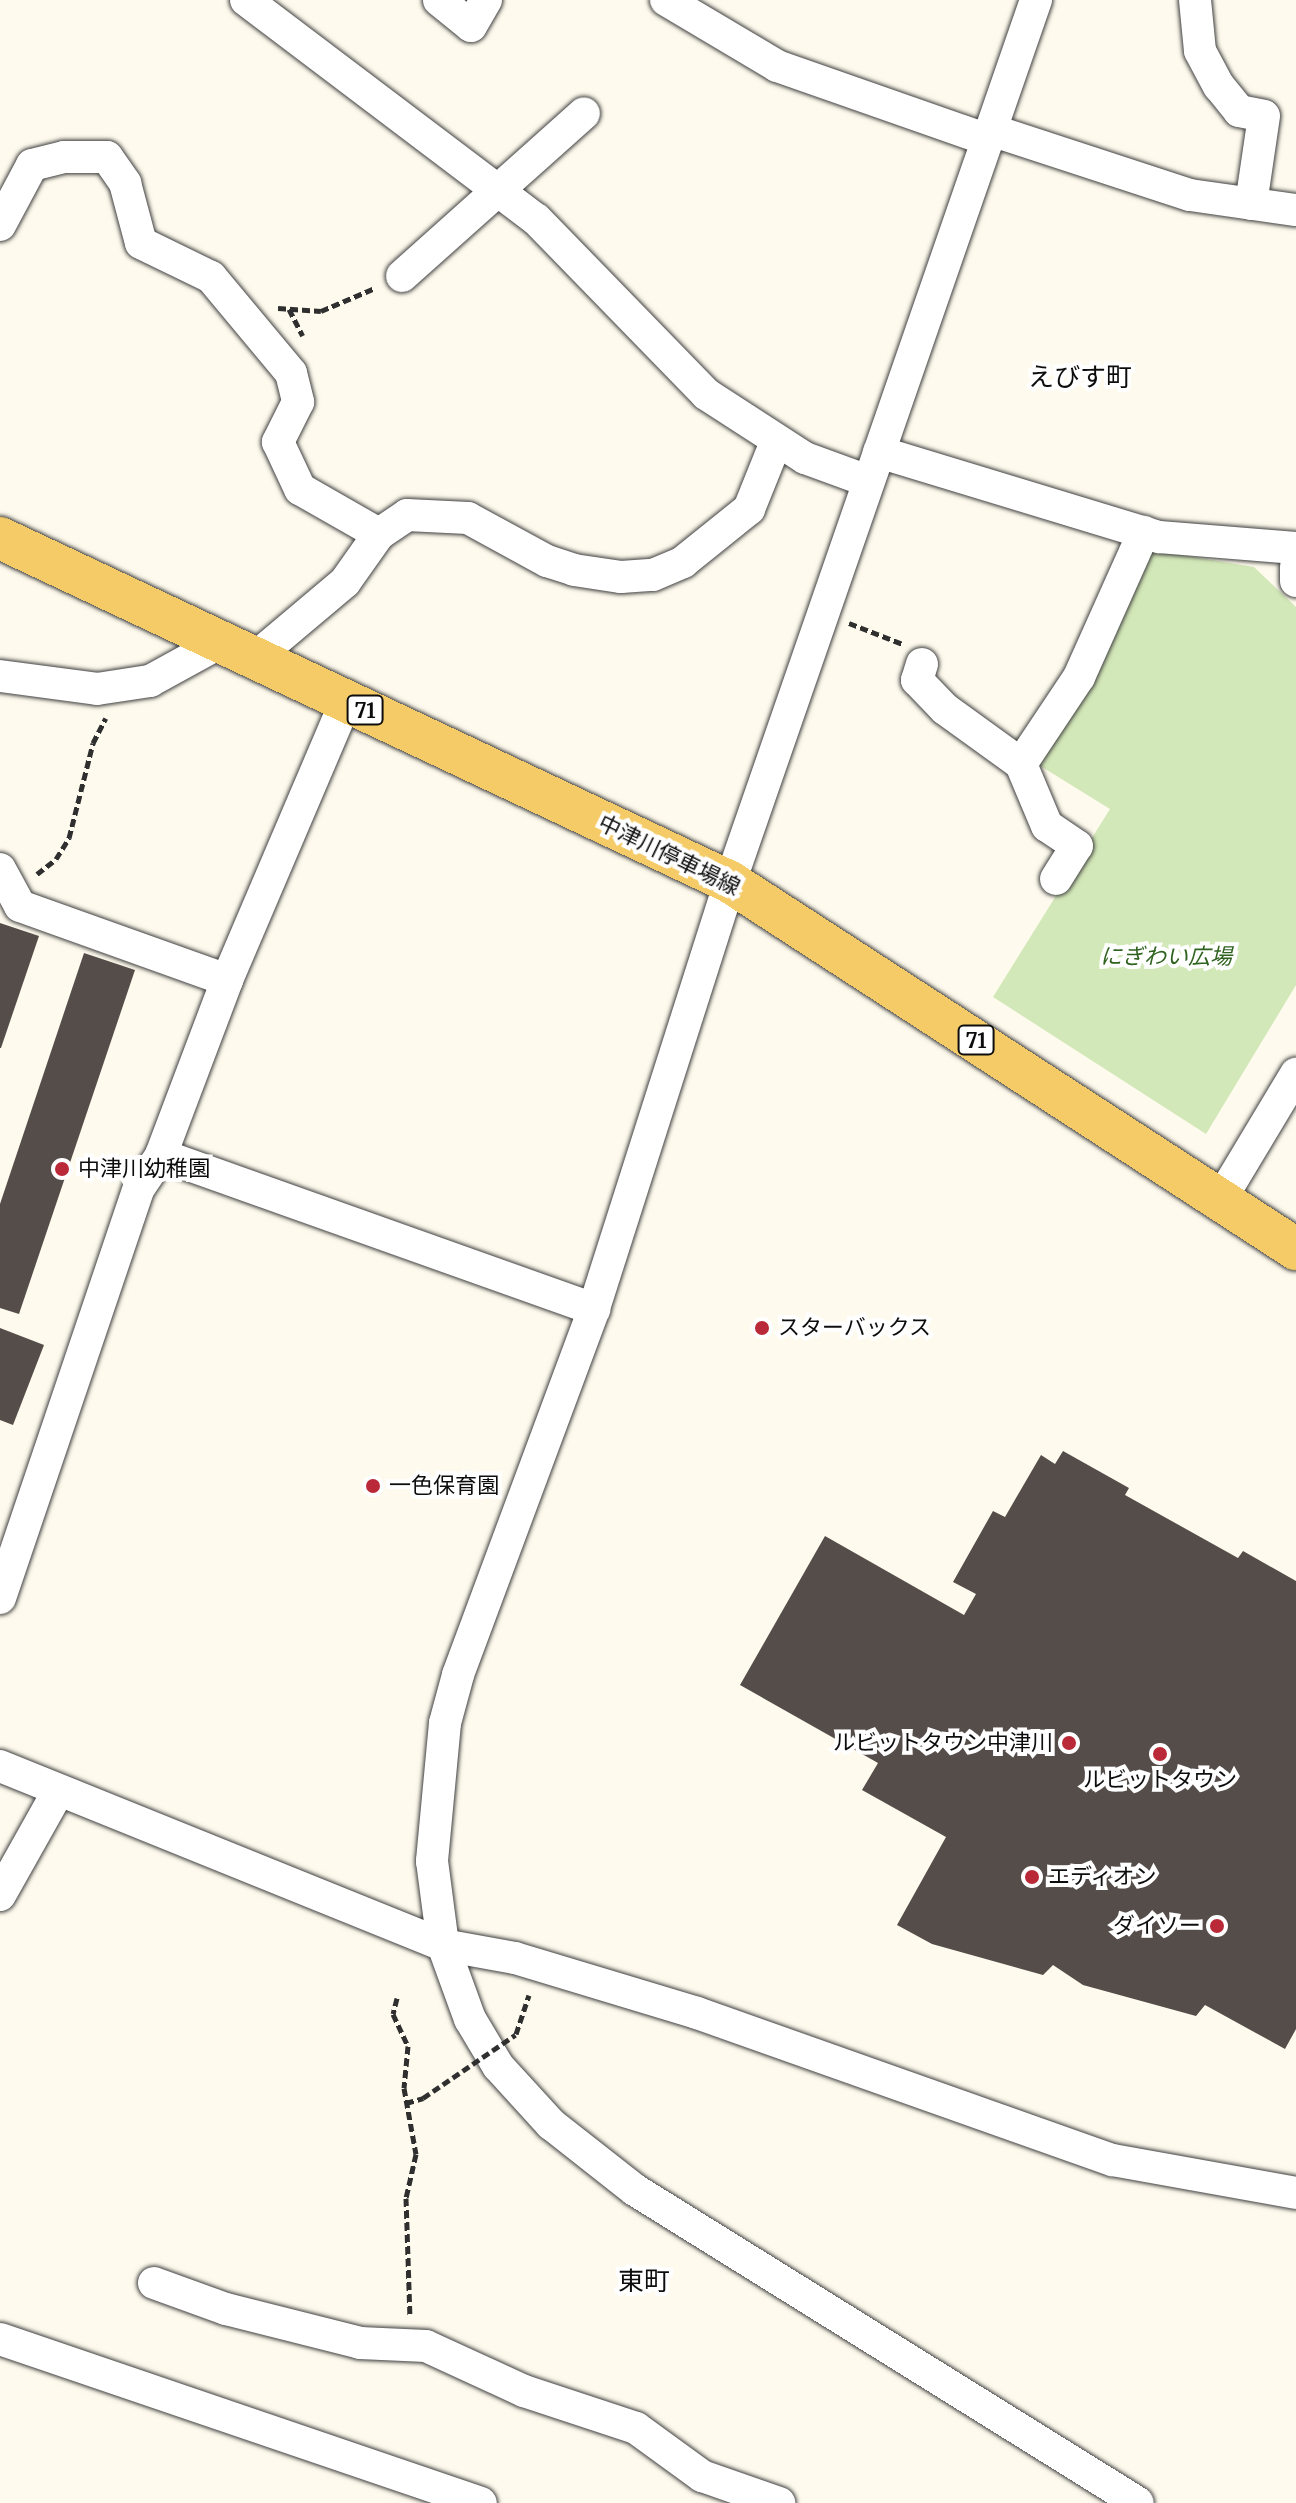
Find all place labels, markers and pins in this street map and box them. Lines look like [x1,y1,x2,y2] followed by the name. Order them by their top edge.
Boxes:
[78,1156,210,1182] place label: 中津川幼稚園
[53,1160,71,1178] marker: 中津川幼稚園
[778,1315,932,1341] place label: スターバックス
[753,1319,771,1337] marker: スターバックス
[389,1473,499,1499] place label: 一色保育園
[364,1477,382,1495] marker: 一色保育園
[833,1730,1053,1756] place label: ルビットタウン中津川
[1060,1734,1078,1752] marker: ルビットタウン中津川
[1151,1745,1169,1763] marker: ルビットタウン
[1083,1767,1237,1793] place label: ルビットタウン
[1048,1864,1158,1890] place label: エディオン
[1023,1868,1041,1886] marker: エディオン
[1113,1913,1201,1939] place label: ダイソー
[1208,1917,1226,1935] marker: ダイソー

